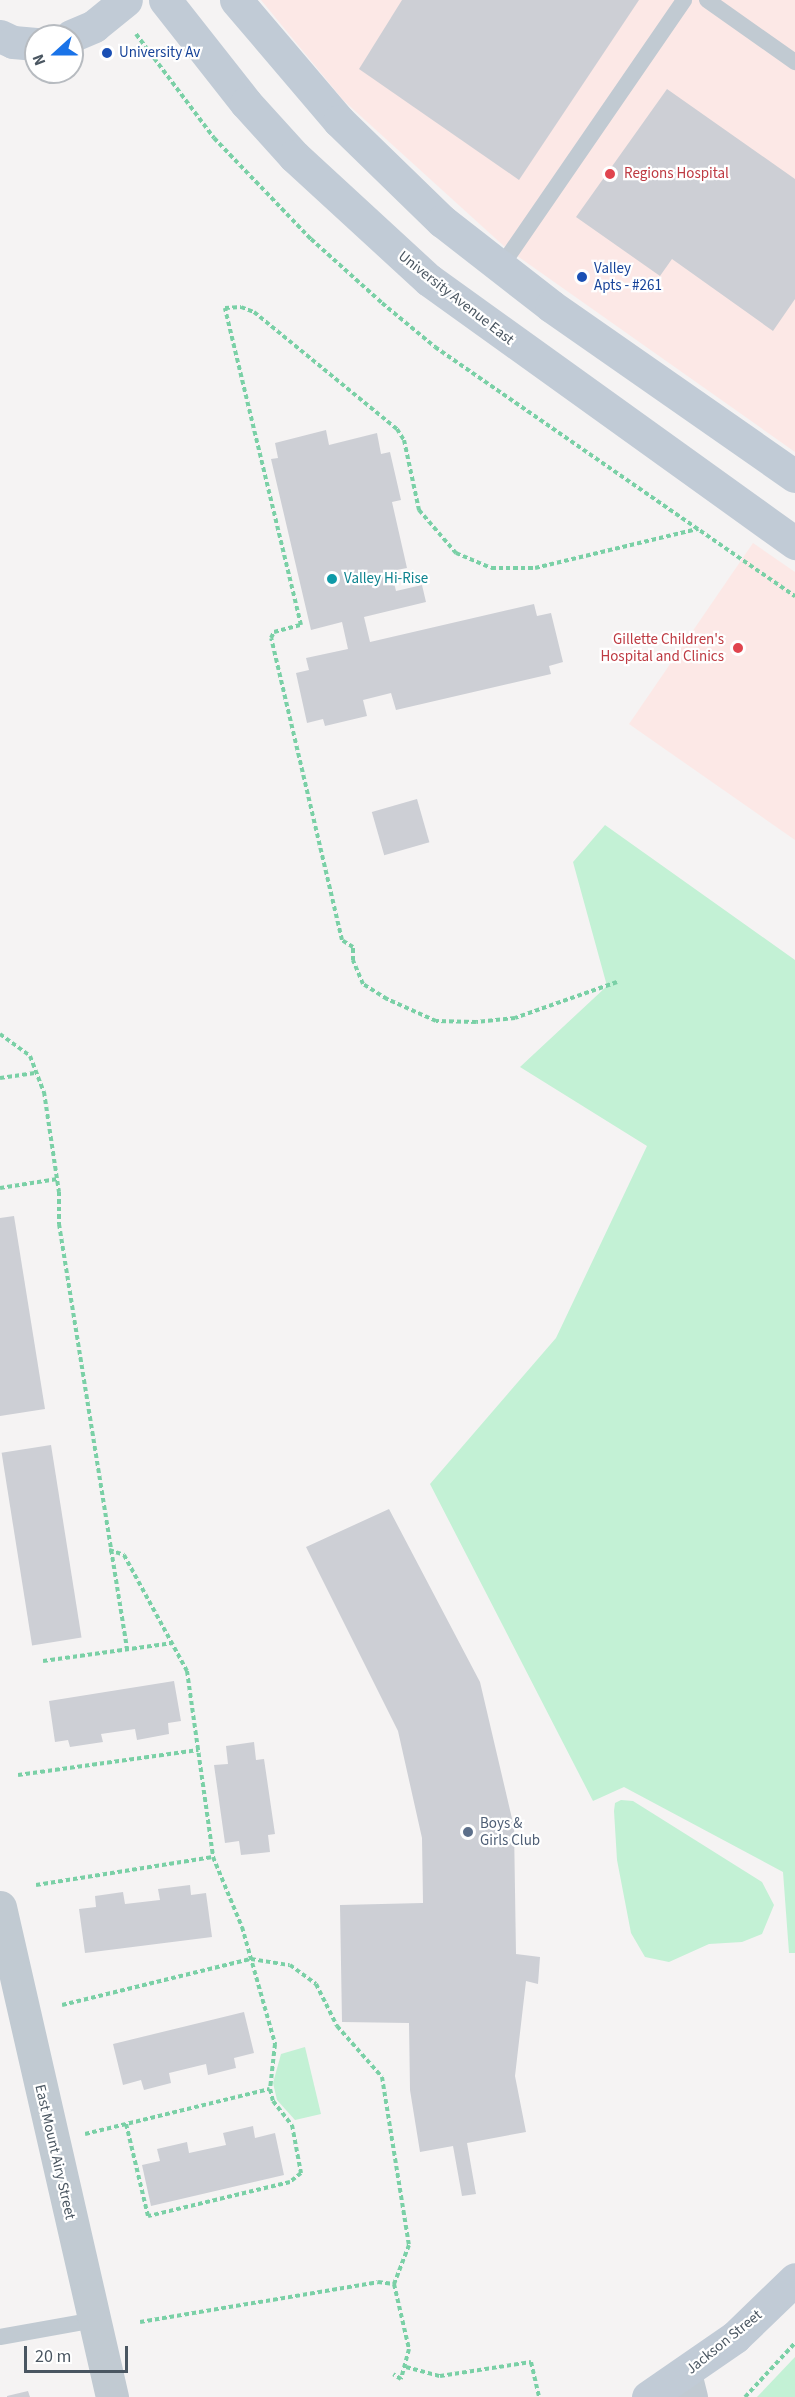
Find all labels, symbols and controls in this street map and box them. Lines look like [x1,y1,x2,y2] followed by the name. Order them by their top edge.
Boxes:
[24,24,84,84] north arrow
[119,44,200,62] place label: University Av
[100,46,114,60] marker: University Av
[27,51,51,69] text: N
[601,165,619,183] marker: Regions Hospital
[624,165,729,183] place label: Regions Hospital
[395,247,517,349] street label: University Avenue East
[594,259,662,294] place label: Valley Apts - #261
[575,270,589,284] marker: Valley Apts - #261
[344,570,428,588] place label: Valley Hi-Rise
[325,572,339,586] marker: Valley Hi-Rise
[600,630,724,665] place label: Gillette Children's Hospital and Clinics
[729,639,747,657] marker: Gillette Children's Hospital and Clinics
[480,1814,540,1849] place label: Boys & Girls Club
[461,1825,475,1839] marker: Boys & Girls Club
[31,2083,79,2221] street label: East Mount Airy Street
[683,2306,765,2378] street label: Jackson Street
[27,2334,130,2372] scale bar
[35,2344,71,2369] text: 20 m

